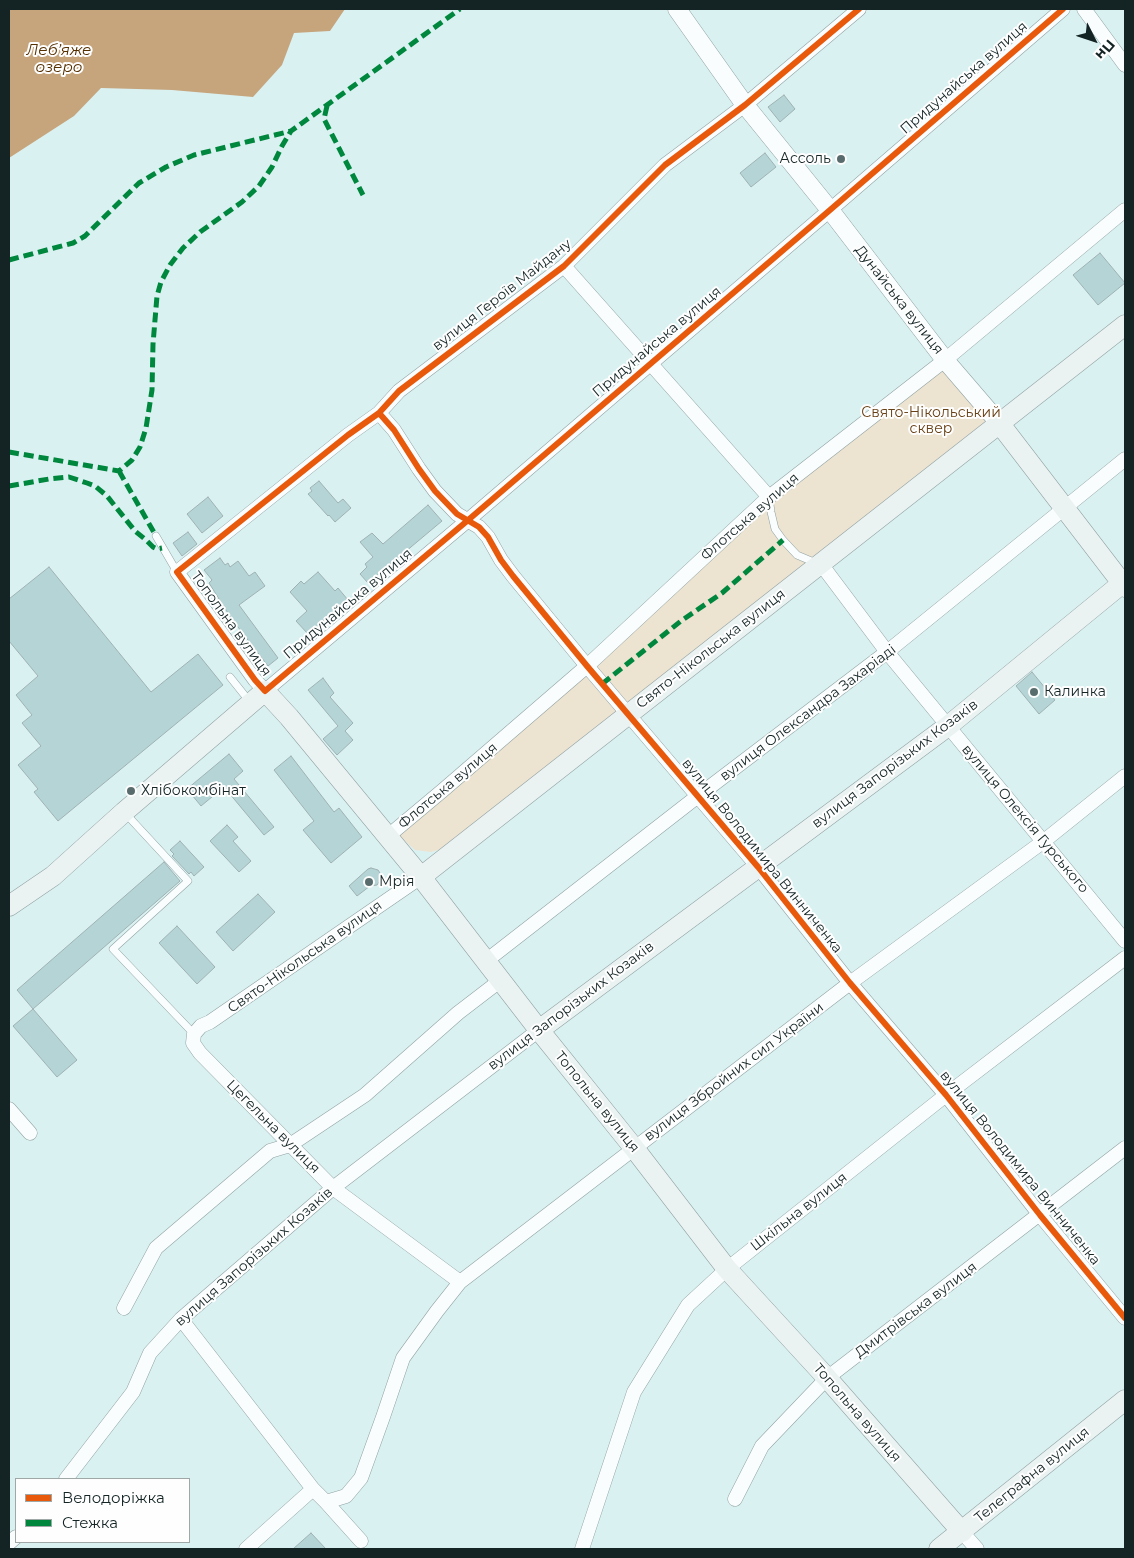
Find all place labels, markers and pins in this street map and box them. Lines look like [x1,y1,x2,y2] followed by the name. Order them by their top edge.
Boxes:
[780,151,831,167] place label: Ассоль
[835,153,847,165] marker: Ассоль
[1044,684,1106,700] place label: Калинка
[1028,686,1040,698] marker: Калинка
[141,783,246,799] place label: Хлібокомбінат
[125,785,137,797] marker: Хлібокомбінат
[379,874,414,890] place label: Мрія
[363,876,375,888] marker: Мрія

